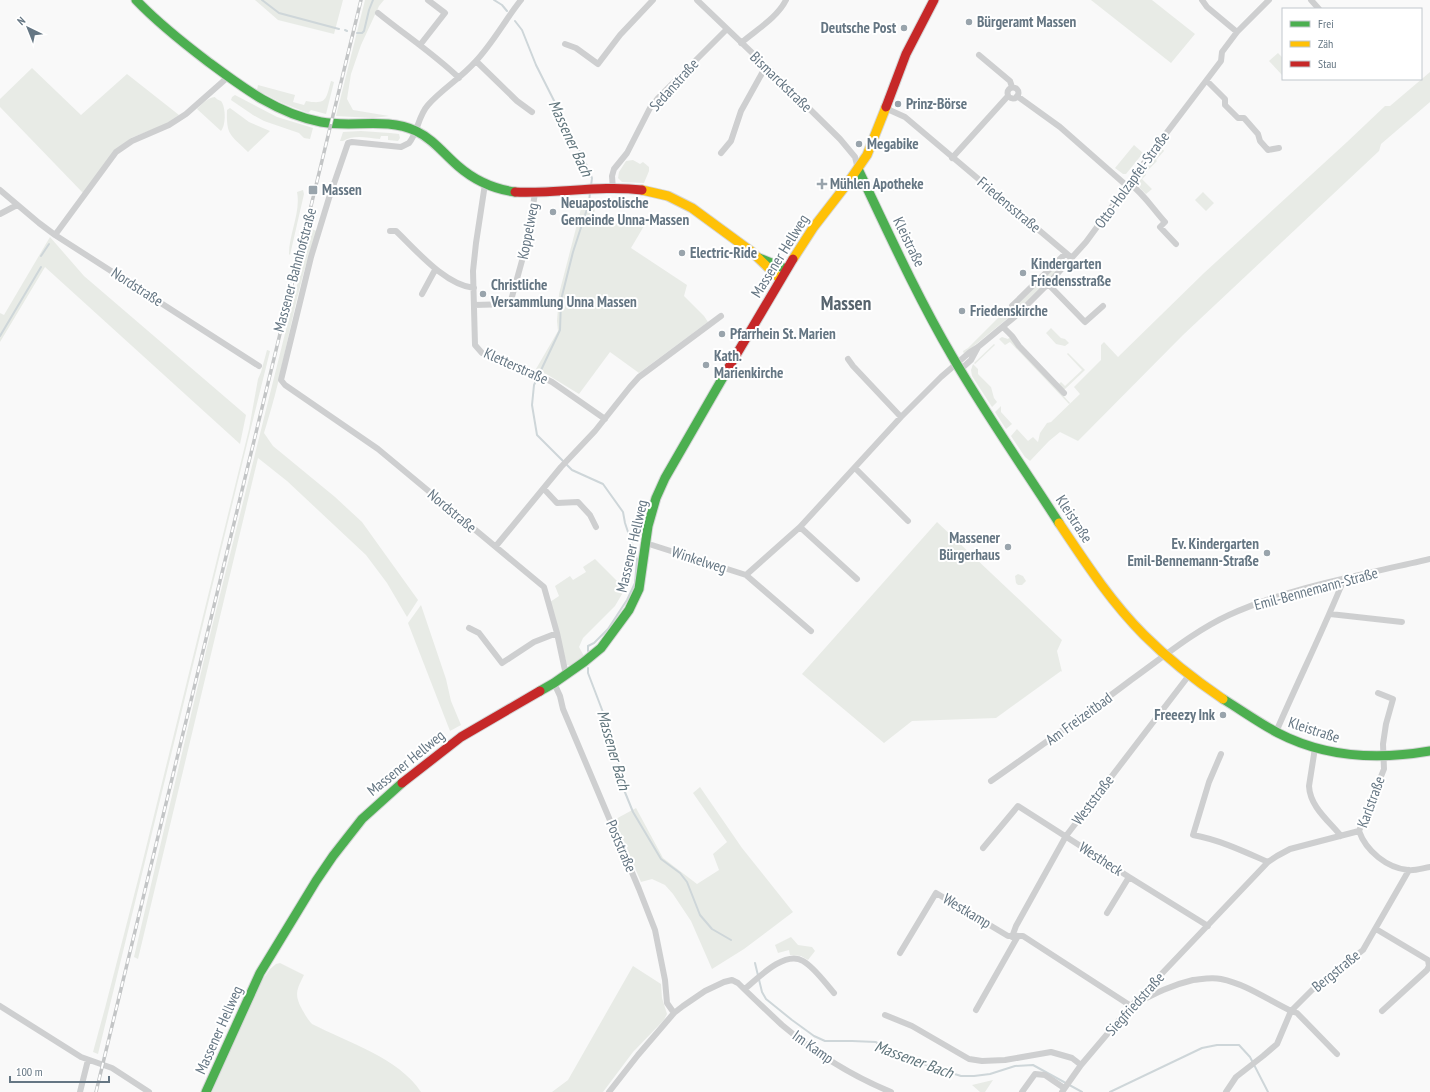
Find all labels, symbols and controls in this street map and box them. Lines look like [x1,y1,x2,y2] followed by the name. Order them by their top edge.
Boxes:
[8,8,48,48] north arrow
[1282,8,1422,80] legend
[977,12,1077,31] place label: Bürgeramt Massen
[14,14,28,28] text: N
[1318,16,1334,31] text: Frei
[964,17,974,27] marker: Bürgeramt Massen
[821,18,897,37] place label: Deutsche Post
[899,23,909,33] marker: Deutsche Post
[1318,36,1333,51] text: Zäh
[746,47,816,116] street label: Bismarckstraße
[645,54,702,115] street label: Sedanstraße
[1318,56,1336,71] text: Stau
[906,94,967,113] place label: Prinz-Börse
[545,97,598,180] water label: Massener Bach
[893,99,903,109] marker: Prinz-Börse
[1090,128,1173,232] street label: Otto-Holzapfel-Straße
[867,134,919,153] place label: Megabike
[854,139,864,149] marker: Megabike
[974,173,1045,237] street label: Friedensstraße
[830,174,924,193] place label: Mühlen Apotheke
[817,179,827,189] marker: Mühlen Apotheke
[322,180,362,199] place label: Massen
[307,184,319,196] marker: Massen
[561,193,690,229] place label: Neuapostolische Gemeinde Unna-Massen
[513,201,542,261] street label: Koppelweg
[269,206,320,334] street label: Massener Bahnhofstraße
[548,207,558,217] marker: Neuapostolische Gemeinde Unna-Massen
[746,211,813,301] street label: Massener Hellweg
[889,214,930,270] street label: Kleistraße
[690,243,757,262] place label: Electric-Ride
[677,248,687,258] marker: Electric-Ride
[1031,254,1111,290] place label: Kindergarten Friedensstraße
[108,263,167,310] street label: Nordstraße
[1018,268,1028,278] marker: Kindergarten Friedensstraße
[490,275,637,311] place label: Christliche Versammlung Unna Massen
[478,289,488,299] marker: Christliche Versammlung Unna Massen
[821,291,871,315] district label: Massen
[970,301,1048,320] place label: Friedenskirche
[957,306,967,316] marker: Friedenskirche
[730,324,836,343] place label: Pfarrhein St. Marien
[717,329,727,339] marker: Pfarrhein St. Marien
[481,343,551,388] street label: Kletterstraße
[714,346,783,382] place label: Kath. Marienkirche
[701,360,711,370] marker: Kath. Marienkirche
[424,485,481,537] street label: Nordstraße
[1052,491,1097,546] street label: Kleistraße
[612,498,651,594] street label: Massener Hellweg
[939,528,1001,564] place label: Massener Bürgerhaus
[1127,534,1259,570] place label: Ev. Kindergarten Emil-Bennemann-Straße
[669,542,729,577] street label: Winkelweg
[1003,542,1013,552] marker: Massener Bürgerhaus
[1262,548,1272,558] marker: Ev. Kindergarten Emil-Bennemann-Straße
[1252,563,1380,614] street label: Emil-Bennemann-Straße
[1042,688,1116,749] street label: Am Freizeitbad
[1154,705,1216,724] place label: Freeezy Ink
[593,708,635,793] water label: Massener Bach
[1218,710,1228,720] marker: Freeezy Ink
[1286,712,1342,747] street label: Kleistraße
[363,726,448,800] street label: Massener Hellweg
[1068,771,1118,828] street label: Weststraße
[1352,773,1389,830] street label: Karlstraße
[602,817,641,875] street label: Poststraße
[1076,837,1127,880] street label: Westheck
[940,889,995,932] street label: Westkamp
[1308,945,1364,996] street label: Bergstraße
[1101,968,1168,1039] street label: Siegfriedstraße
[191,983,246,1077] street label: Massener Hellweg
[789,1026,837,1068] street label: Im Kamp
[872,1036,957,1083] water label: Massener Bach
[10,1058,109,1084] scale bar
[16,1064,43,1079] text: 100 m

